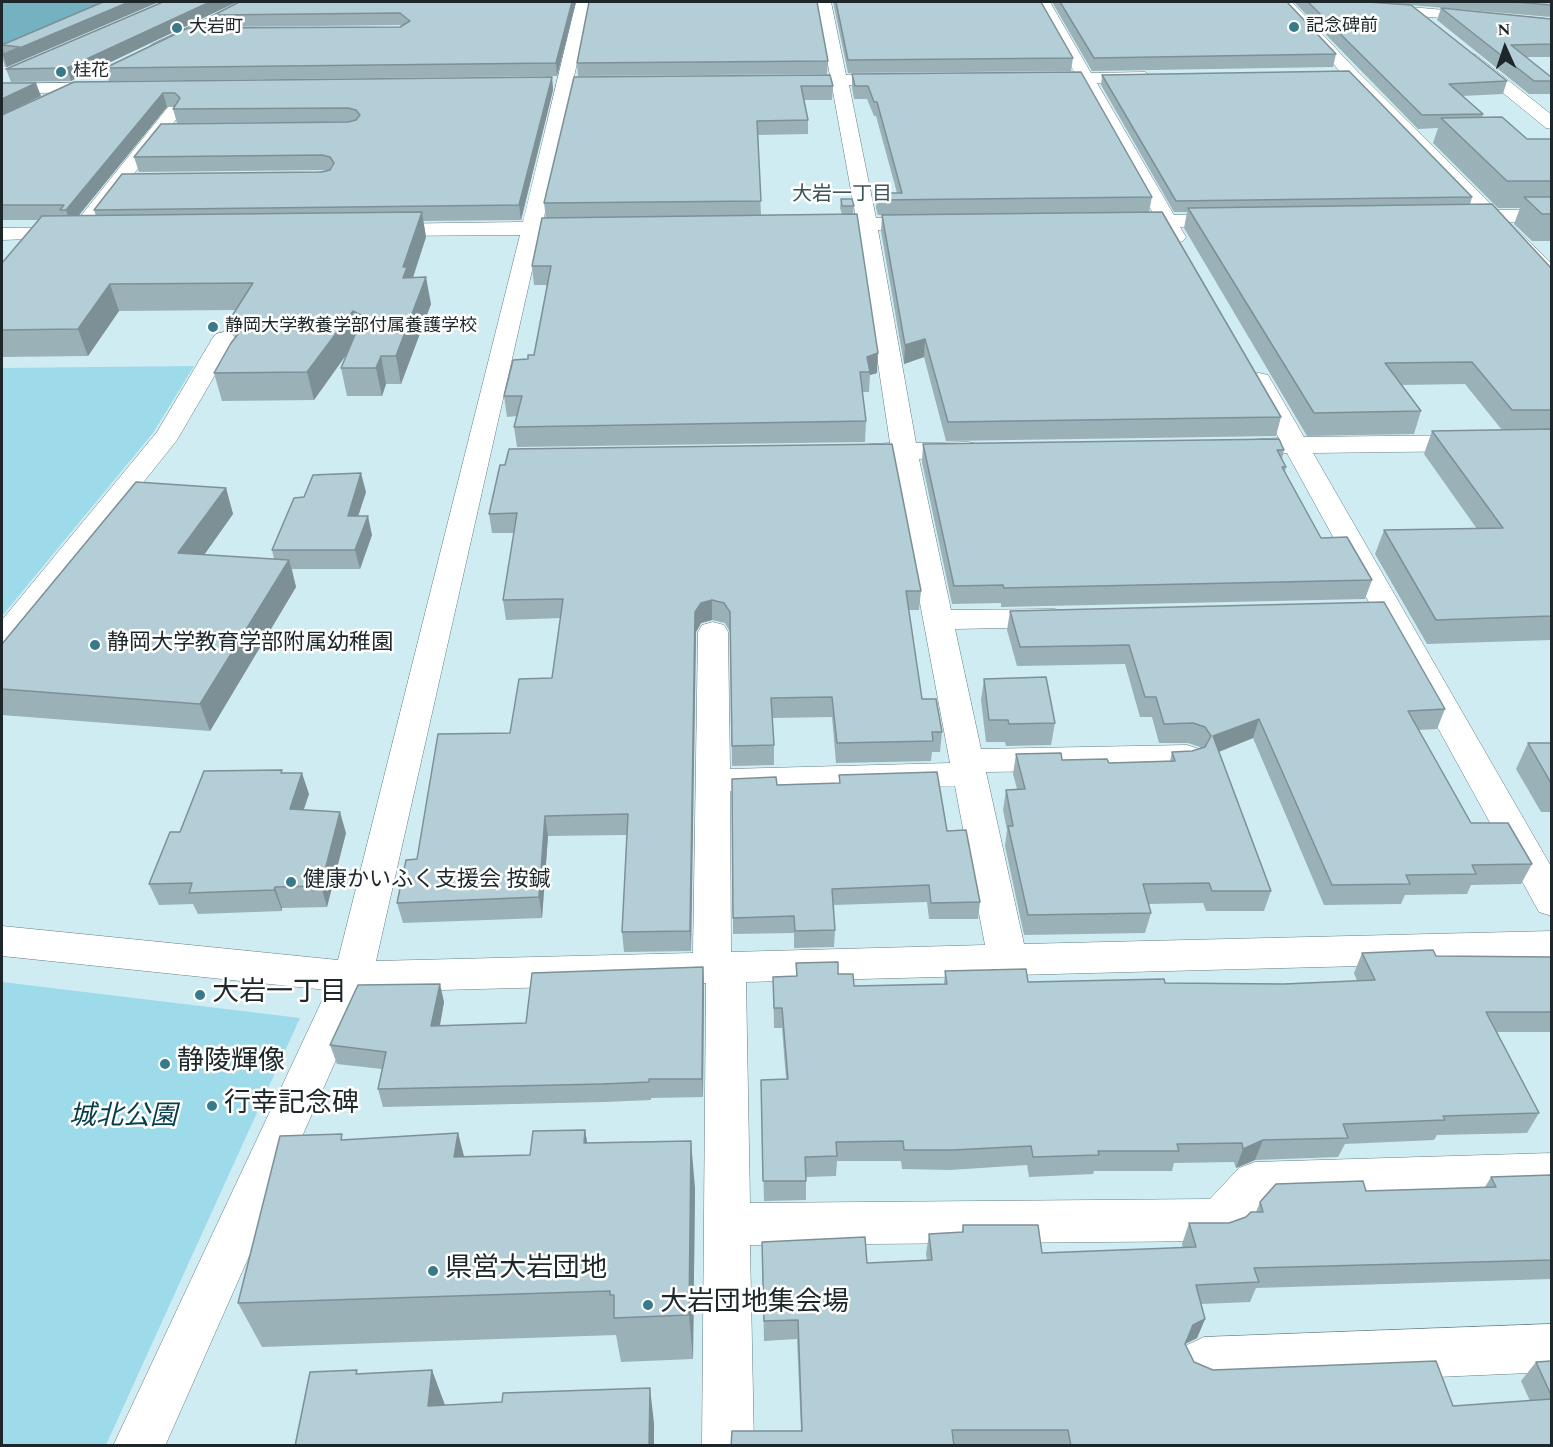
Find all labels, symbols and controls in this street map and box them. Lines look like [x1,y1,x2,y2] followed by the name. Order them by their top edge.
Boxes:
[1306,16,1378,38] place label: 記念碑前
[189,17,243,39] place label: 大岩町
[1475,18,1535,78] north arrow
[1497,18,1511,42] text: N
[1287,20,1301,34] marker: 記念碑前
[170,21,184,35] marker: 大岩町
[73,61,109,83] place label: 桂花
[54,65,68,79] marker: 桂花
[792,184,892,208] district label: 大岩一丁目
[225,316,477,338] place label: 静岡大学教養学部付属養護学校
[206,320,220,334] marker: 静岡大学教養学部付属養護学校
[107,632,393,658] place label: 静岡大学教育学部附属幼稚園
[88,638,102,652] marker: 静岡大学教育学部附属幼稚園
[303,869,550,895] place label: 健康かいふく支援会 按鍼
[284,875,298,889] marker: 健康かいふく支援会 按鍼
[212,979,347,1011] place label: 大岩一丁目
[193,988,207,1002] marker: 大岩一丁目
[177,1048,285,1080] place label: 静陵輝像
[158,1057,172,1071] marker: 静陵輝像
[224,1090,359,1122] place label: 行幸記念碑
[205,1099,219,1113] marker: 行幸記念碑
[69,1103,177,1135] park label: 城北公園
[445,1255,607,1287] place label: 県営大岩団地
[426,1264,440,1278] marker: 県営大岩団地
[660,1289,849,1321] place label: 大岩団地集会場
[641,1298,655,1312] marker: 大岩団地集会場

